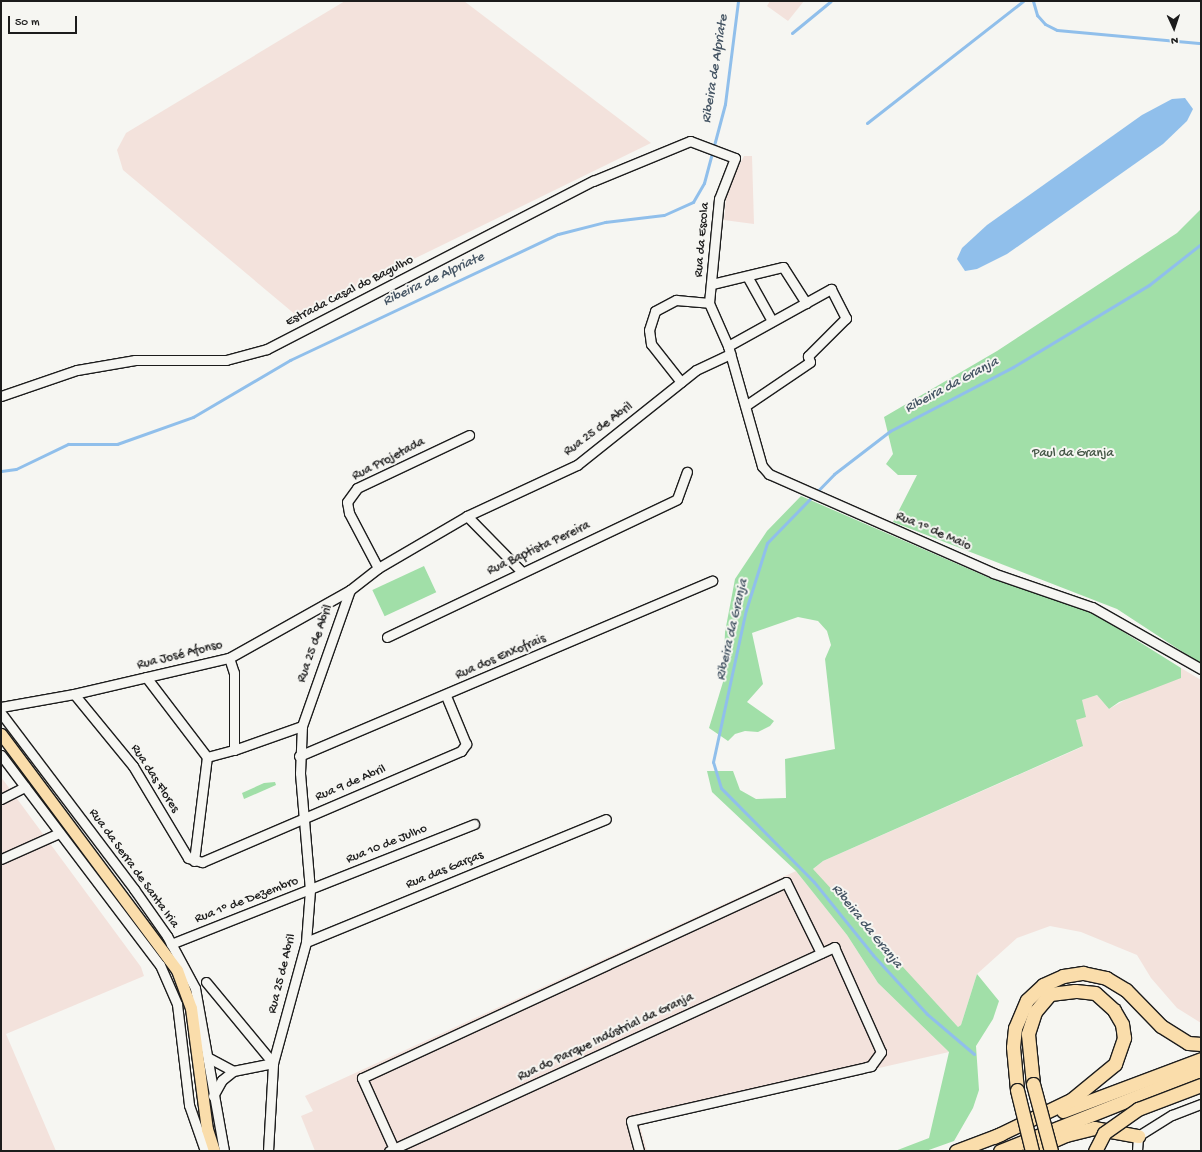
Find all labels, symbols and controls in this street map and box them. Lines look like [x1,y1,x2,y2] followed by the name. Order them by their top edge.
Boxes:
[10,8,79,34] scale bar
[1154,8,1194,48] north arrow
[699,13,733,125] water label: Ribeira de Alpriate
[15,16,40,30] text: 50 m
[1171,34,1179,46] text: N
[692,202,714,278] street label: Rua da Escola
[381,249,487,311] water label: Ribeira de Alpriate
[283,253,417,331] street label: Estrada Casal do Bagulho
[902,354,1002,418] water label: Ribeira da Granja
[561,400,637,460] street label: Rua 25 de Abril
[350,435,428,485] street label: Rua Projetada
[1032,446,1114,462] park label: Paul da Granja
[893,509,973,555] street label: Rua 1º de Maio
[485,518,593,580] street label: Rua Baptista Pereira
[713,578,753,682] water label: Ribeira da Granja
[295,603,337,685] street label: Rua 25 de Abril
[453,632,549,684] street label: Rua dos Enxofrais
[136,638,224,674] street label: Rua José Afonso
[126,742,182,816] street label: Rua das Flores
[313,762,389,806] street label: Rua 9 de Abril
[85,806,181,932] street label: Rua da Serra de Santa Iria
[344,822,430,868] street label: Rua 10 de Julho
[404,848,486,894] street label: Rua das Garças
[193,874,301,928] street label: Rua 1º de Dezembro
[827,882,905,972] water label: Ribeira da Granja
[266,932,300,1016] street label: Rua 25 de Abril
[516,990,696,1086] street label: Rua do Parque Indústrial da Granja

